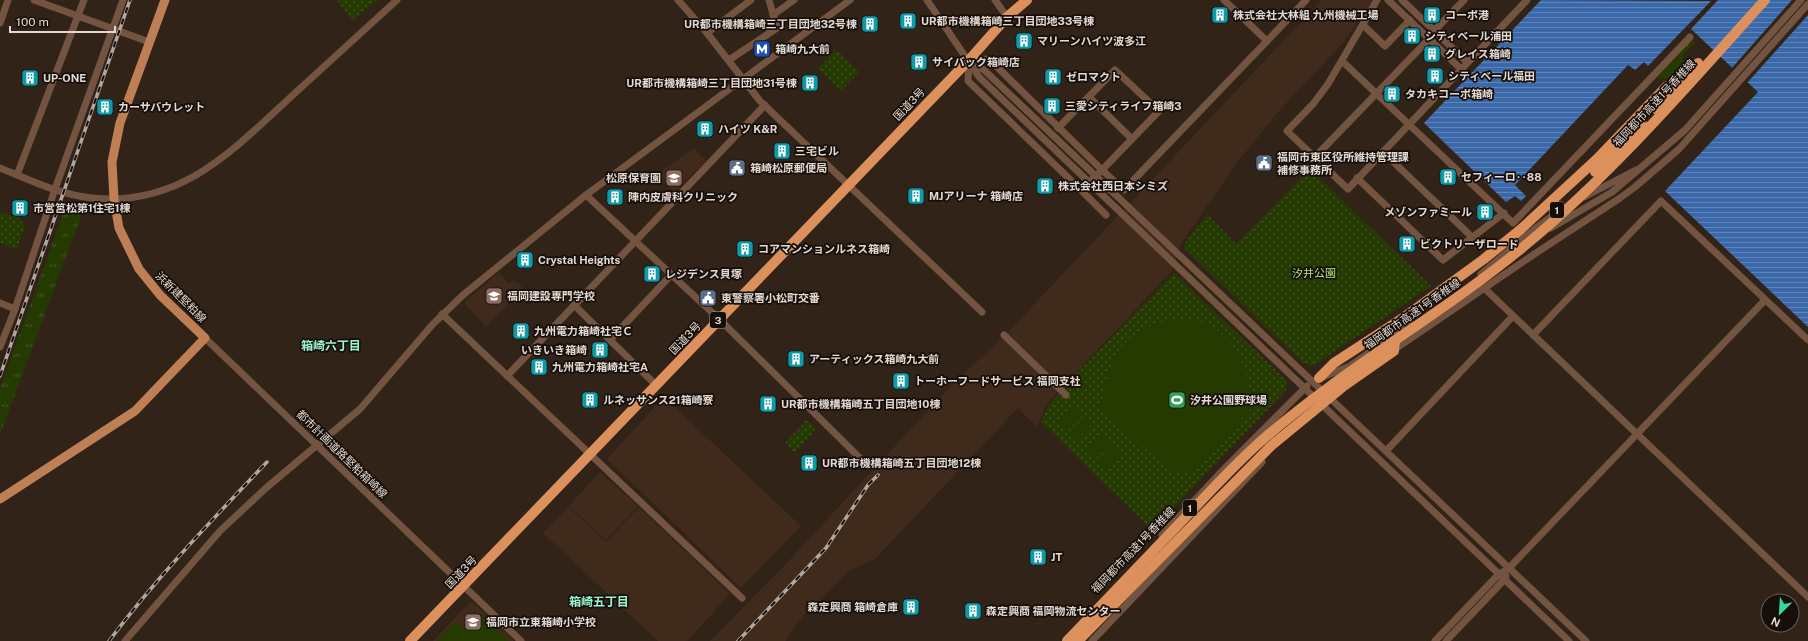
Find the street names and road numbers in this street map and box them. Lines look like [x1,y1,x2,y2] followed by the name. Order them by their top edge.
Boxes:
[1611,57,1697,149] street label: 福岡都市高速1号香椎線
[891,85,927,123] street label: 国道3号
[1550,202,1564,218] road number: 1
[153,269,209,325] street label: 浜新建堅粕線
[1362,276,1462,352] street label: 福岡都市高速1号香椎線
[710,312,726,328] road number: 3
[667,319,703,357] street label: 国道3号
[294,408,390,500] street label: 都市計画道路堅粕箱崎線
[1183,500,1197,516] road number: 1
[1089,505,1177,595] street label: 福岡都市高速1号香椎線
[443,553,479,591] street label: 国道3号

